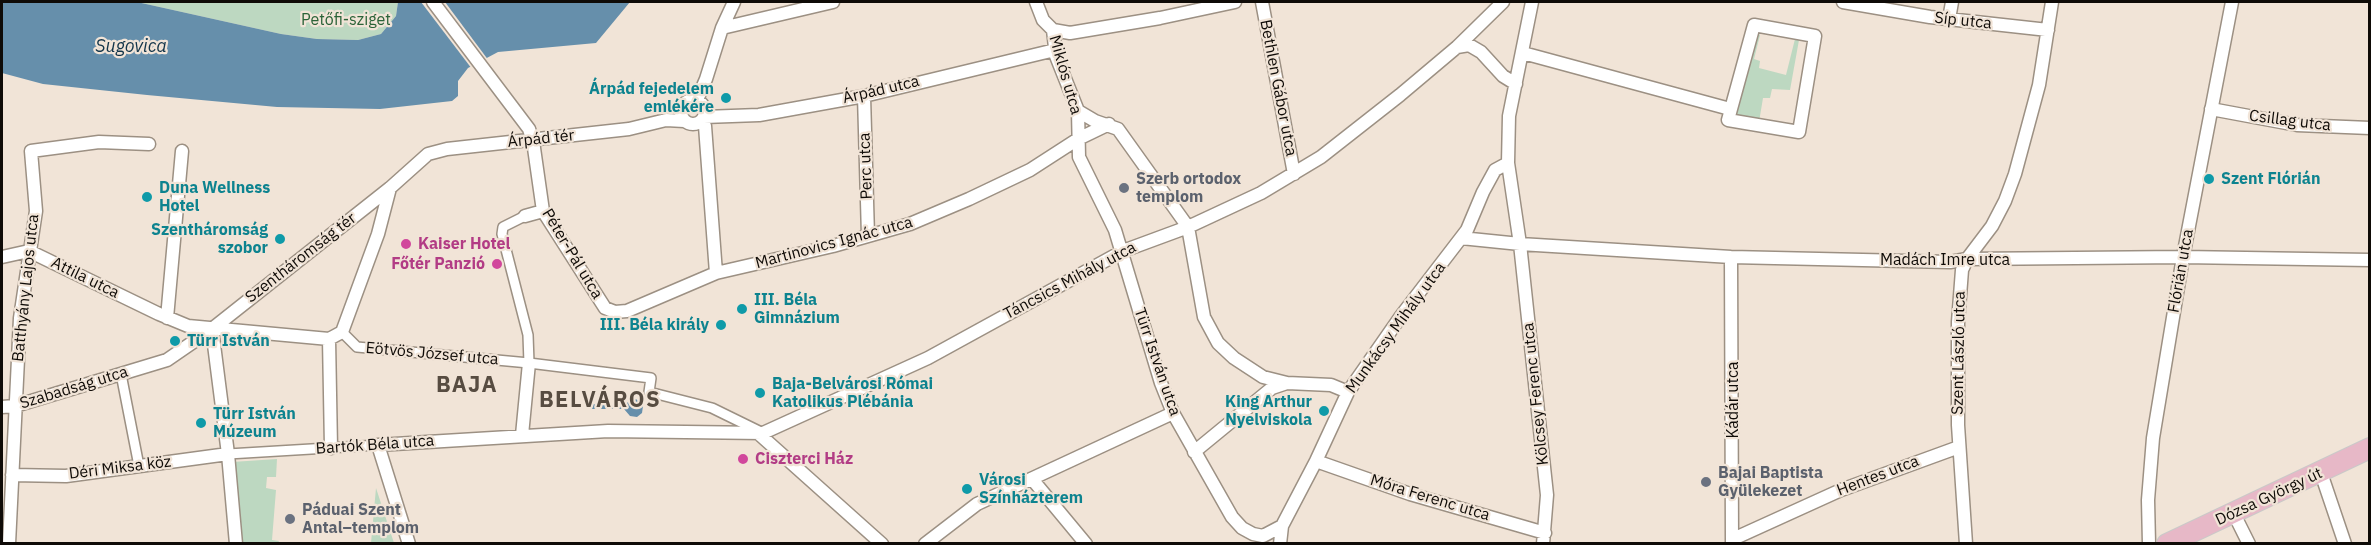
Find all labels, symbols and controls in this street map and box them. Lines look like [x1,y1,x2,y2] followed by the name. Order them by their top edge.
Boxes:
[1933,8,1993,34] street label: Síp utca
[301,10,391,30] park label: Petőfi-sziget
[1255,18,1301,158] street label: Bethlen Gábor utca
[1045,33,1085,117] street label: Miklós utca
[95,36,167,58] water label: Sugovica
[841,72,921,108] street label: Árpád utca
[589,79,714,117] place label: Árpád fejedelem emlékére
[719,91,733,105] marker: Árpád fejedelem emlékére
[2248,106,2332,136] street label: Csillag utca
[507,126,575,152] street label: Árpád tér
[855,132,877,200] street label: Perc utca
[1136,169,1241,207] place label: Szerb ortodox templom
[2221,169,2320,189] place label: Szent Flórián
[2202,172,2216,186] marker: Szent Flórián
[159,178,270,216] place label: Duna Wellness Hotel
[1117,181,1131,195] marker: Szerb ortodox templom
[140,190,154,204] marker: Duna Wellness Hotel
[538,205,606,303] street label: Péter-Pál utca
[242,209,360,307] street label: Szentháromság tér
[9,213,43,363] street label: Batthyány Lajos utca
[753,213,915,273] street label: Martinovics Ignác utca
[151,220,268,258] place label: Szentháromság szobor
[2164,228,2198,314] street label: Flórián utca
[273,232,287,246] marker: Szentháromság szobor
[418,234,510,254] place label: Kaiser Hotel
[399,237,413,251] marker: Kaiser Hotel
[1001,238,1139,324] street label: Táncsics Mihály utca
[1880,250,2010,270] street label: Madách Imre utca
[48,253,122,303] street label: Attila utca
[391,254,485,274] place label: Főtér Panzió
[490,257,504,271] marker: Főtér Panzió
[1342,259,1450,397] street label: Munkácsy Mihály utca
[754,290,840,328] place label: III. Béla Gimnázium
[1948,291,1970,415] street label: Szent László utca
[735,302,749,316] marker: III. Béla Gimnázium
[1130,305,1184,419] street label: Türr István utca
[600,315,709,335] place label: III. Béla király
[714,318,728,332] marker: III. Béla király
[1519,322,1553,466] street label: Kölcsey Ferenc utca
[187,331,270,351] place label: Türr István
[168,334,182,348] marker: Türr István
[365,339,499,369] street label: Eötvös József utca
[1723,361,1743,439] street label: Kádár utca
[18,362,130,414] street label: Szabadság utca
[436,373,498,399] district label: BAJA
[772,374,933,412] place label: Baja-Belvárosi Római Katolikus Plébánia
[753,386,767,400] marker: Baja-Belvárosi Római Katolikus Plébánia
[539,388,661,414] district label: BELVÁROS
[1225,392,1312,430] place label: King Arthur Nyelviskola
[213,404,296,442] place label: Türr István Múzeum
[1317,404,1331,418] marker: King Arthur Nyelviskola
[194,416,208,430] marker: Türr István Múzeum
[315,431,435,459] street label: Bartók Béla utca
[755,449,853,469] place label: Ciszterci Ház
[68,452,172,484] street label: Déri Miksa köz
[736,452,750,466] marker: Ciszterci Ház
[1834,452,1922,500] street label: Hentes utca
[1718,463,1823,501] place label: Bajai Baptista Gyülekezet
[2213,464,2325,530] street label: Dózsa György út
[979,470,1083,508] place label: Városi Színházterem
[1368,471,1492,525] street label: Móra Ferenc utca
[1699,475,1713,489] marker: Bajai Baptista Gyülekezet
[960,482,974,496] marker: Városi Színházterem
[302,500,419,538] place label: Páduai Szent Antal–templom
[283,512,297,526] marker: Páduai Szent Antal–templom

